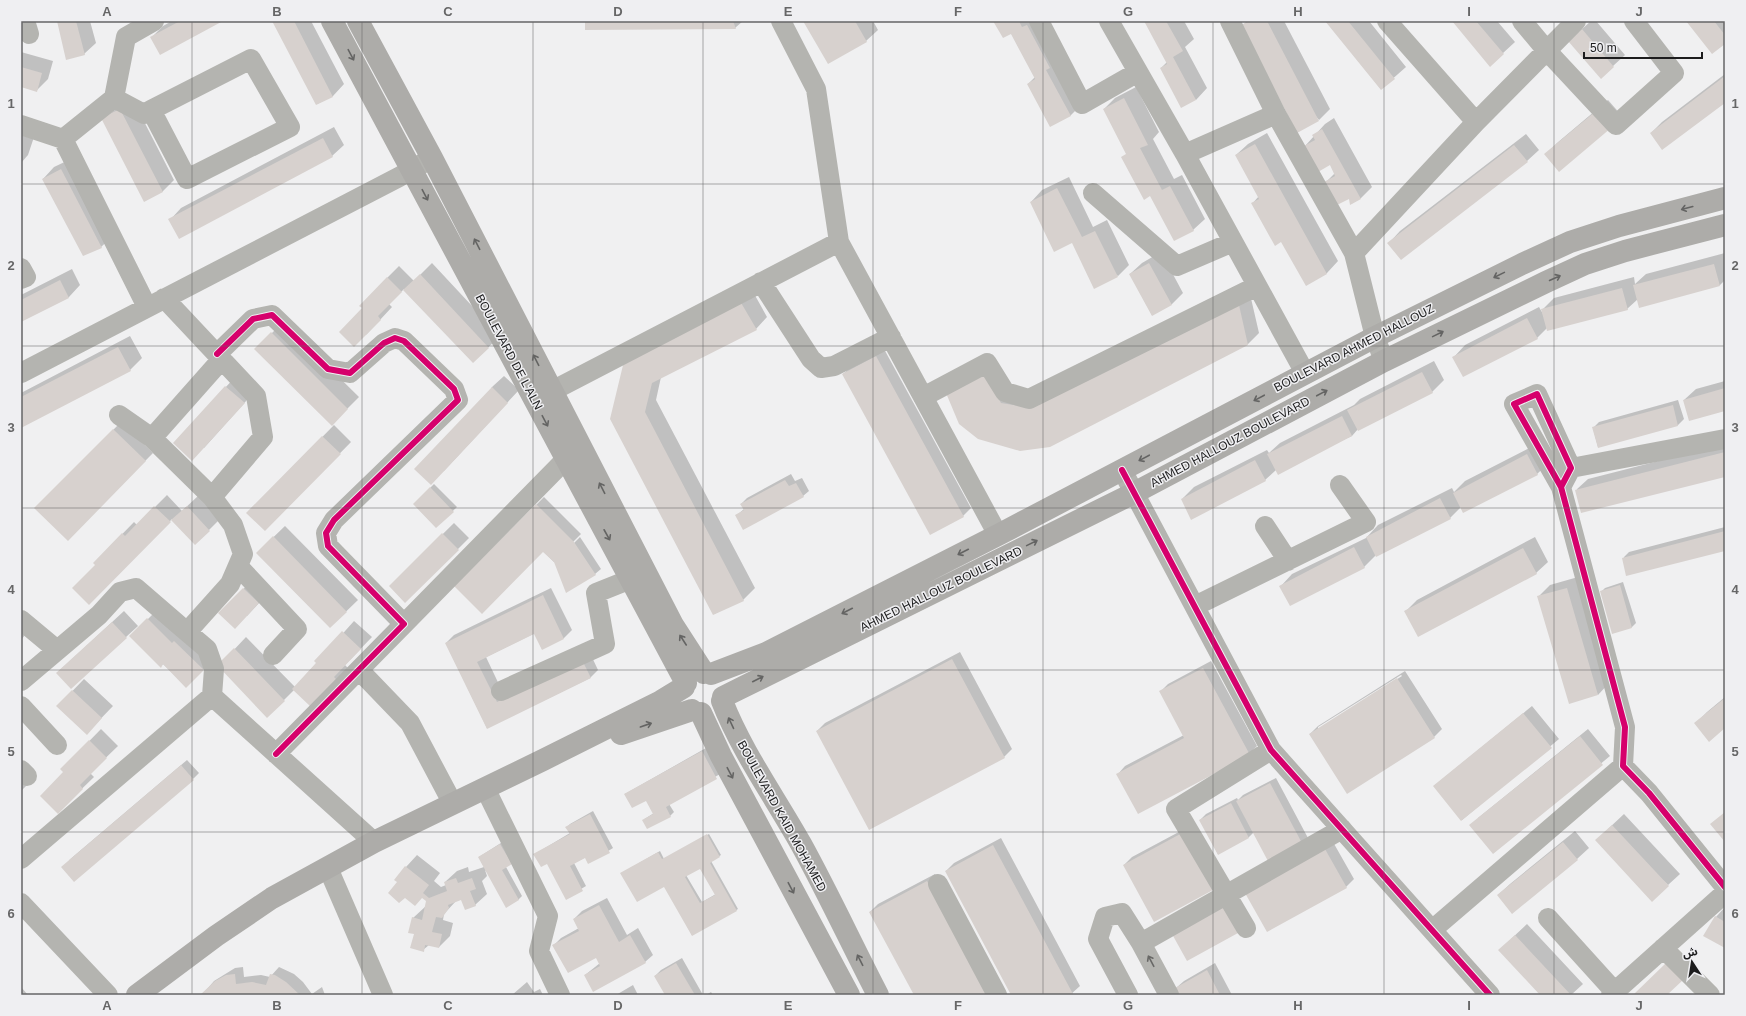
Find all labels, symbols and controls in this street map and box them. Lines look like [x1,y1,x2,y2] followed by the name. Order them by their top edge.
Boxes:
[102,4,112,19] text: A
[272,4,282,19] text: B
[443,4,453,19] text: C
[613,4,623,19] text: D
[784,4,793,19] text: E
[954,4,962,19] text: F
[1123,4,1133,19] text: G
[1293,4,1303,19] text: H
[1467,4,1471,19] text: I
[1635,4,1643,19] text: J
[1584,34,1702,60] scale bar
[1590,41,1617,55] text: 50 m
[347,49,355,61] one-way arrow
[7,96,15,111] text: 1
[1731,96,1739,111] text: 1
[422,188,430,200] one-way arrow
[1681,205,1694,212] one-way arrow
[473,239,480,251] one-way arrow
[7,258,15,273] text: 2
[1731,258,1739,273] text: 2
[1494,272,1506,279] one-way arrow
[1548,274,1560,281] one-way arrow
[473,292,545,412] street label: BOULEVARD DE L'ALN
[1272,301,1436,395] street label: BOULEVARD AHMED HALLOUZ
[1431,330,1443,338] one-way arrow
[532,354,540,366] one-way arrow
[1316,389,1328,397] one-way arrow
[1148,394,1312,490] street label: AHMED HALLOUZ BOULEVARD
[1253,394,1265,402] one-way arrow
[542,415,550,427] one-way arrow
[7,420,15,435] text: 3
[1731,420,1739,435] text: 3
[1138,455,1150,462] one-way arrow
[598,482,606,494] one-way arrow
[604,529,612,541] one-way arrow
[1026,539,1038,546] one-way arrow
[858,543,1025,634] street label: AHMED HALLOUZ BOULEVARD
[957,549,969,556] one-way arrow
[7,582,15,597] text: 4
[1731,582,1739,597] text: 4
[841,608,853,615] one-way arrow
[678,634,686,646] one-way arrow
[752,675,764,682] one-way arrow
[727,718,734,730] one-way arrow
[640,721,652,729] one-way arrow
[735,738,830,894] street label: BOULEVARD KAID MOHAMED
[7,744,15,759] text: 5
[1731,744,1739,759] text: 5
[726,767,734,779] one-way arrow
[788,881,796,893] one-way arrow
[7,906,15,921] text: 6
[1731,906,1739,921] text: 6
[1672,942,1712,982] north arrow
[1681,945,1699,961] text: ش
[856,955,864,967] one-way arrow
[1146,955,1154,967] one-way arrow
[102,998,112,1013] text: A
[272,998,282,1013] text: B
[443,998,453,1013] text: C
[613,998,623,1013] text: D
[784,998,793,1013] text: E
[954,998,962,1013] text: F
[1123,998,1133,1013] text: G
[1293,998,1303,1013] text: H
[1467,998,1471,1013] text: I
[1635,998,1643,1013] text: J

